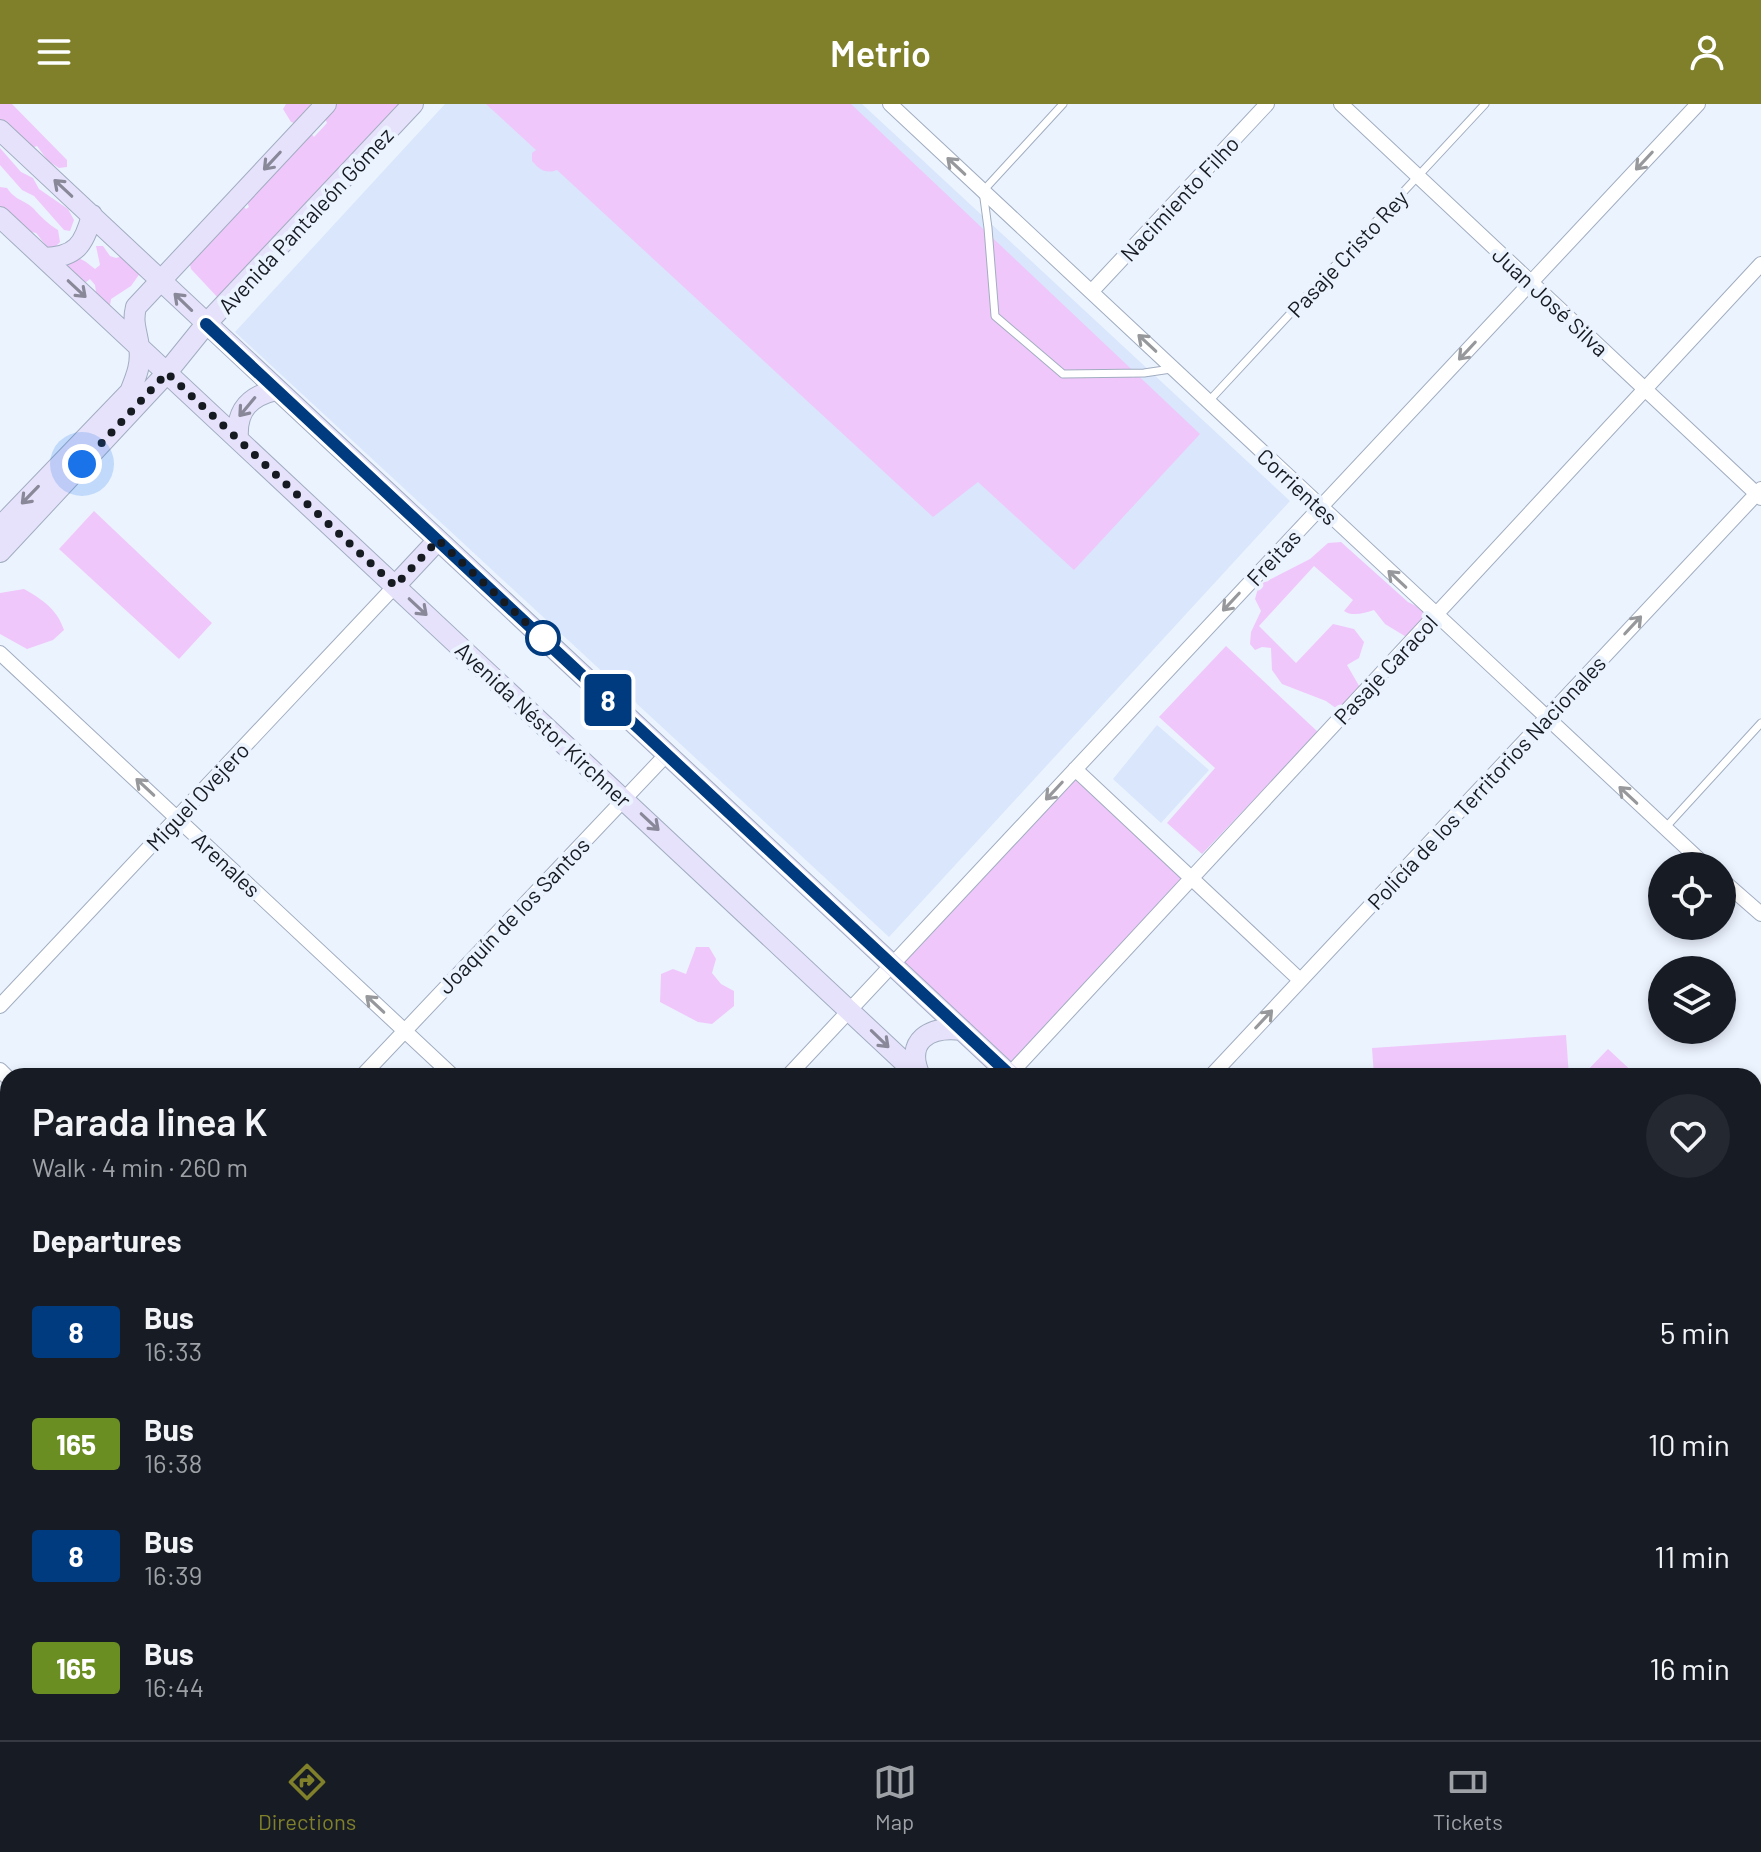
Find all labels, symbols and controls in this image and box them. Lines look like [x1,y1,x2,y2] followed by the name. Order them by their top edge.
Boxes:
[32,30,76,74] icon: menu
[1685,30,1729,74] icon: person
[830,31,931,74] text: Metrio
[212,122,398,318] street label: Avenida Pantaleón Gómez
[1114,130,1244,266] street label: Nacimiento Filho
[263,151,282,171] one-way arrow
[1635,151,1654,171] one-way arrow
[947,157,967,176] one-way arrow
[53,179,73,198] one-way arrow
[1282,184,1412,322] street label: Pasaje Cristo Rey
[1488,241,1614,361] street label: Juan José Silva
[67,280,87,298] one-way arrow
[174,293,193,312] one-way arrow
[1137,335,1157,353] one-way arrow
[1458,340,1476,360] one-way arrow
[239,396,257,417] one-way arrow
[1252,442,1344,530] street label: Corrientes
[62,444,102,484] your location
[21,485,40,505] one-way arrow
[1241,524,1305,590] street label: Freitas
[1388,570,1408,588] one-way arrow
[1223,591,1241,611] one-way arrow
[408,598,428,616] one-way arrow
[1328,609,1442,729] street label: Pasaje Caracol
[1624,615,1643,635] one-way arrow
[526,621,560,655] unlabelled marker
[451,636,637,812] street label: Avenida Néstor Kirchner
[1362,650,1610,914] street label: Policía de los Territorios Nacionales
[582,674,634,726] line badge: 8
[600,683,616,717] text: 8
[140,736,254,856] street label: Miguel Ovejero
[135,778,155,797] one-way arrow
[1045,781,1063,801] one-way arrow
[1618,785,1638,804] one-way arrow
[640,813,660,832] one-way arrow
[188,826,266,902] street label: Arenales
[432,831,594,999] street label: Joaquín de los Santos
[1648,852,1736,1044] map controls
[1648,852,1736,940] button: locate
[1648,956,1736,1044] button: layers
[366,995,386,1013] one-way arrow
[1255,1009,1274,1029] one-way arrow
[870,1029,890,1048] one-way arrow
[1646,1094,1730,1178] button: heart
[32,1098,268,1144] text: Parada linea K
[32,1151,248,1182] text: Walk · 4 min · 260 m
[32,1222,182,1258] text: Departures
[144,1299,194,1335] text: Bus
[1660,1314,1730,1350] text: 5 min
[68,1315,84,1349] text: 8
[144,1335,202,1366] text: 16:33
[144,1411,194,1447] text: Bus
[1648,1426,1730,1462] text: 10 min
[56,1427,96,1461] text: 165
[144,1447,202,1478] text: 16:38
[144,1523,194,1559] text: Bus
[1654,1538,1730,1574] text: 11 min
[68,1539,84,1573] text: 8
[144,1559,202,1590] text: 16:39
[144,1635,194,1671] text: Bus
[1649,1650,1730,1686] text: 16 min
[56,1651,96,1685] text: 165
[144,1671,204,1702] text: 16:44
[258,1760,356,1834] tab: Directions
[873,1760,917,1834] tab: Map
[1433,1760,1503,1834] tab: Tickets

